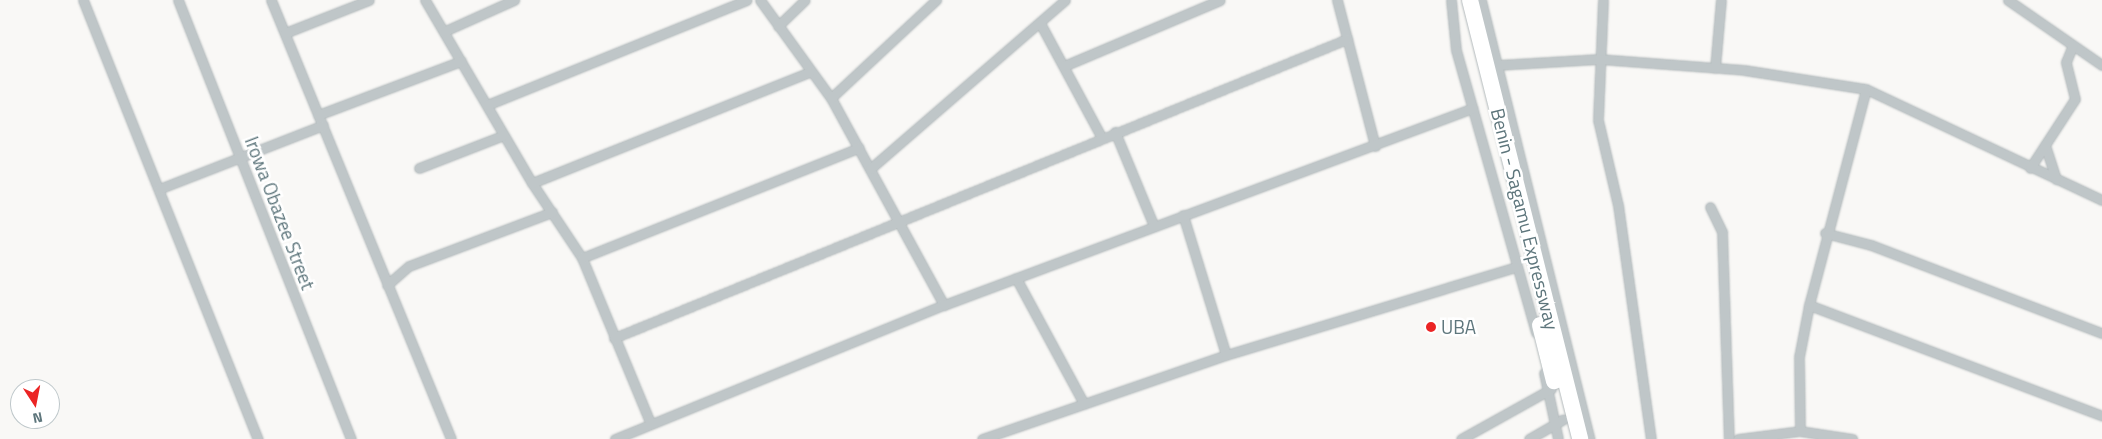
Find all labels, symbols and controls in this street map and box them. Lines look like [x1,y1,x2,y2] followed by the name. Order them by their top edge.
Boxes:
[1486,106,1564,332] street label: Benin - Sagamu Expressway
[240,133,320,293] street label: Irowa Obazee Street
[1441,316,1476,338] place label: UBA
[1425,321,1437,333] marker: UBA
[10,379,60,429] north arrow
[31,407,45,429] text: N

